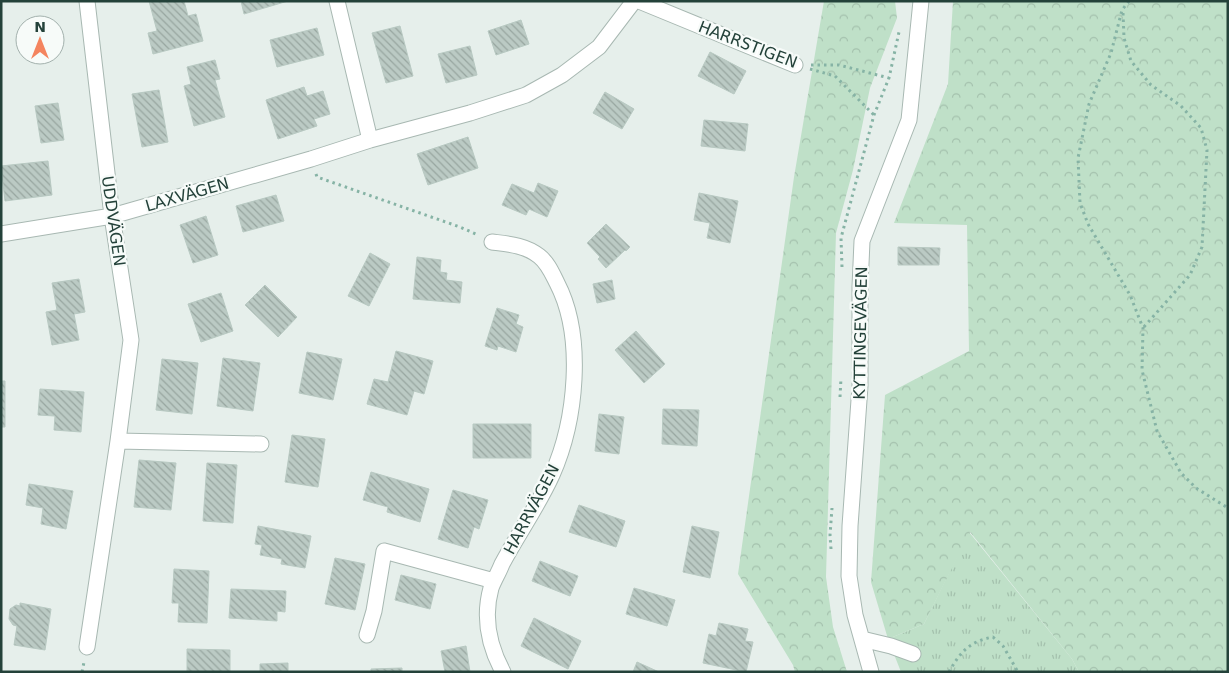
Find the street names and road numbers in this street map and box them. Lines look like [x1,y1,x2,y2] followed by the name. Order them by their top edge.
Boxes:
[696,17,800,72] street label: HARRSTIGEN
[143,173,231,215] street label: LAXVÄGEN
[98,175,129,268] street label: UDDVÄGEN
[850,266,871,400] street label: KYTTINGEVÄGEN
[500,461,563,558] street label: HARRVÄGEN

